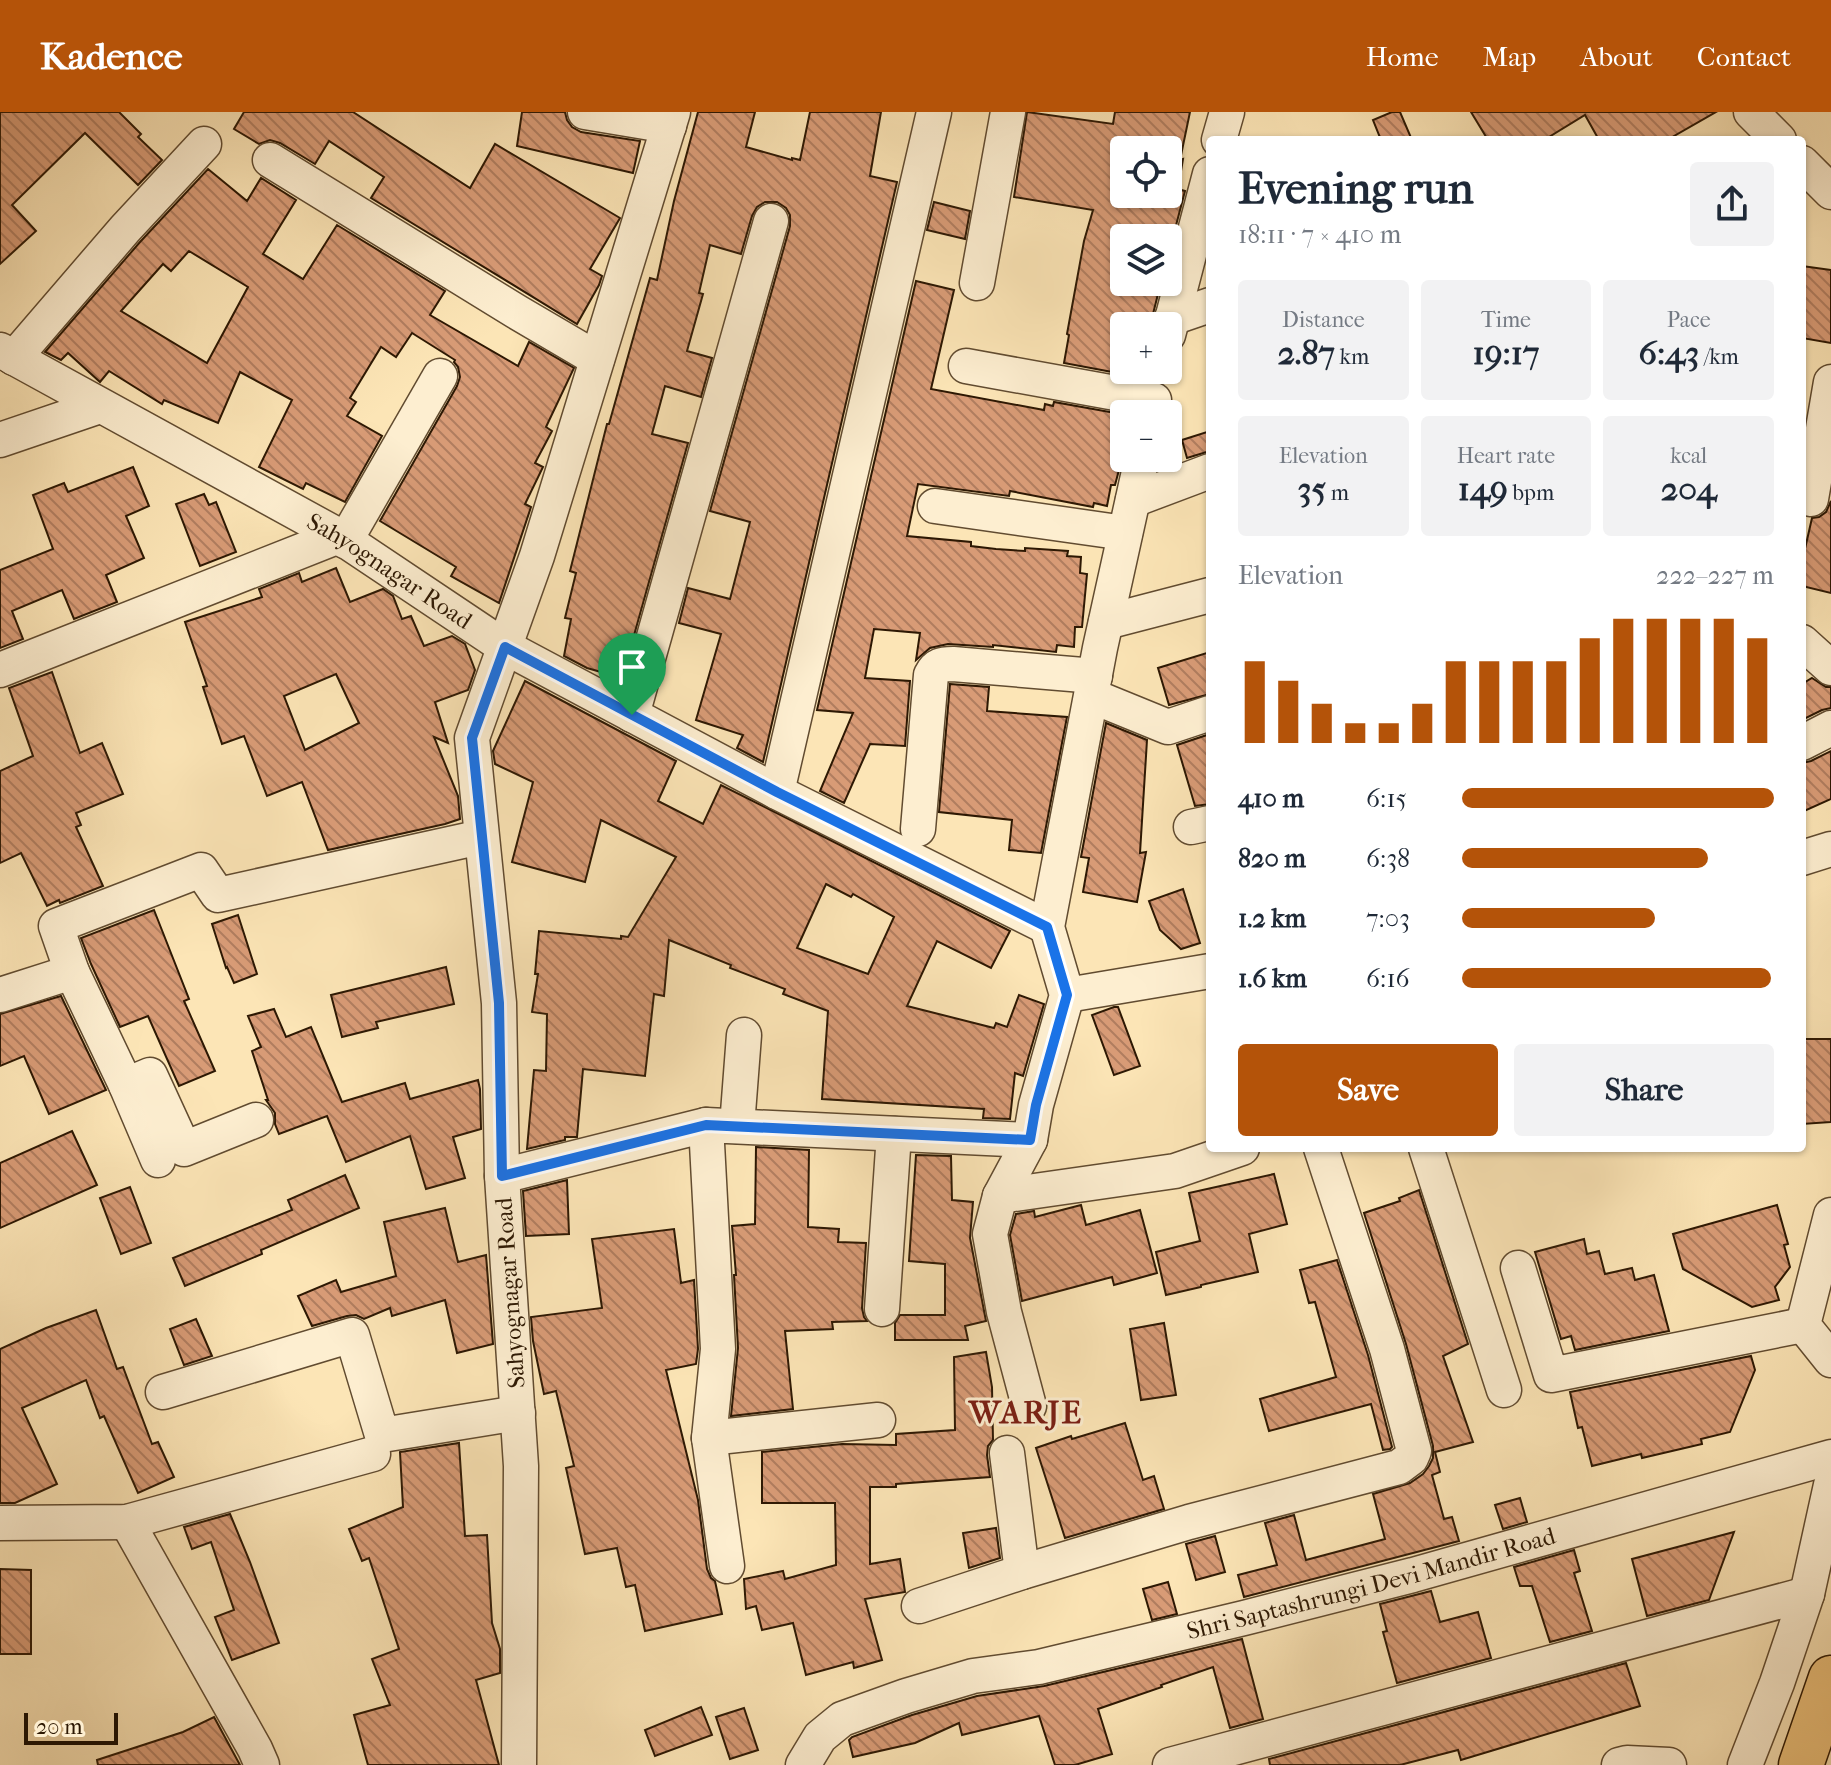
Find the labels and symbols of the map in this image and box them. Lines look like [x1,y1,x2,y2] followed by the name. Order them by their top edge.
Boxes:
[302,507,478,635] street label: Sahyognagar Road
[598,633,666,715] pin
[489,1196,531,1389] street label: Sahyognagar Road
[967,1394,1083,1431] district label: WARJE
[1184,1521,1559,1645] street label: Shri Saptashrungi Devi Mandir Road
[24,1709,118,1745] scale bar

